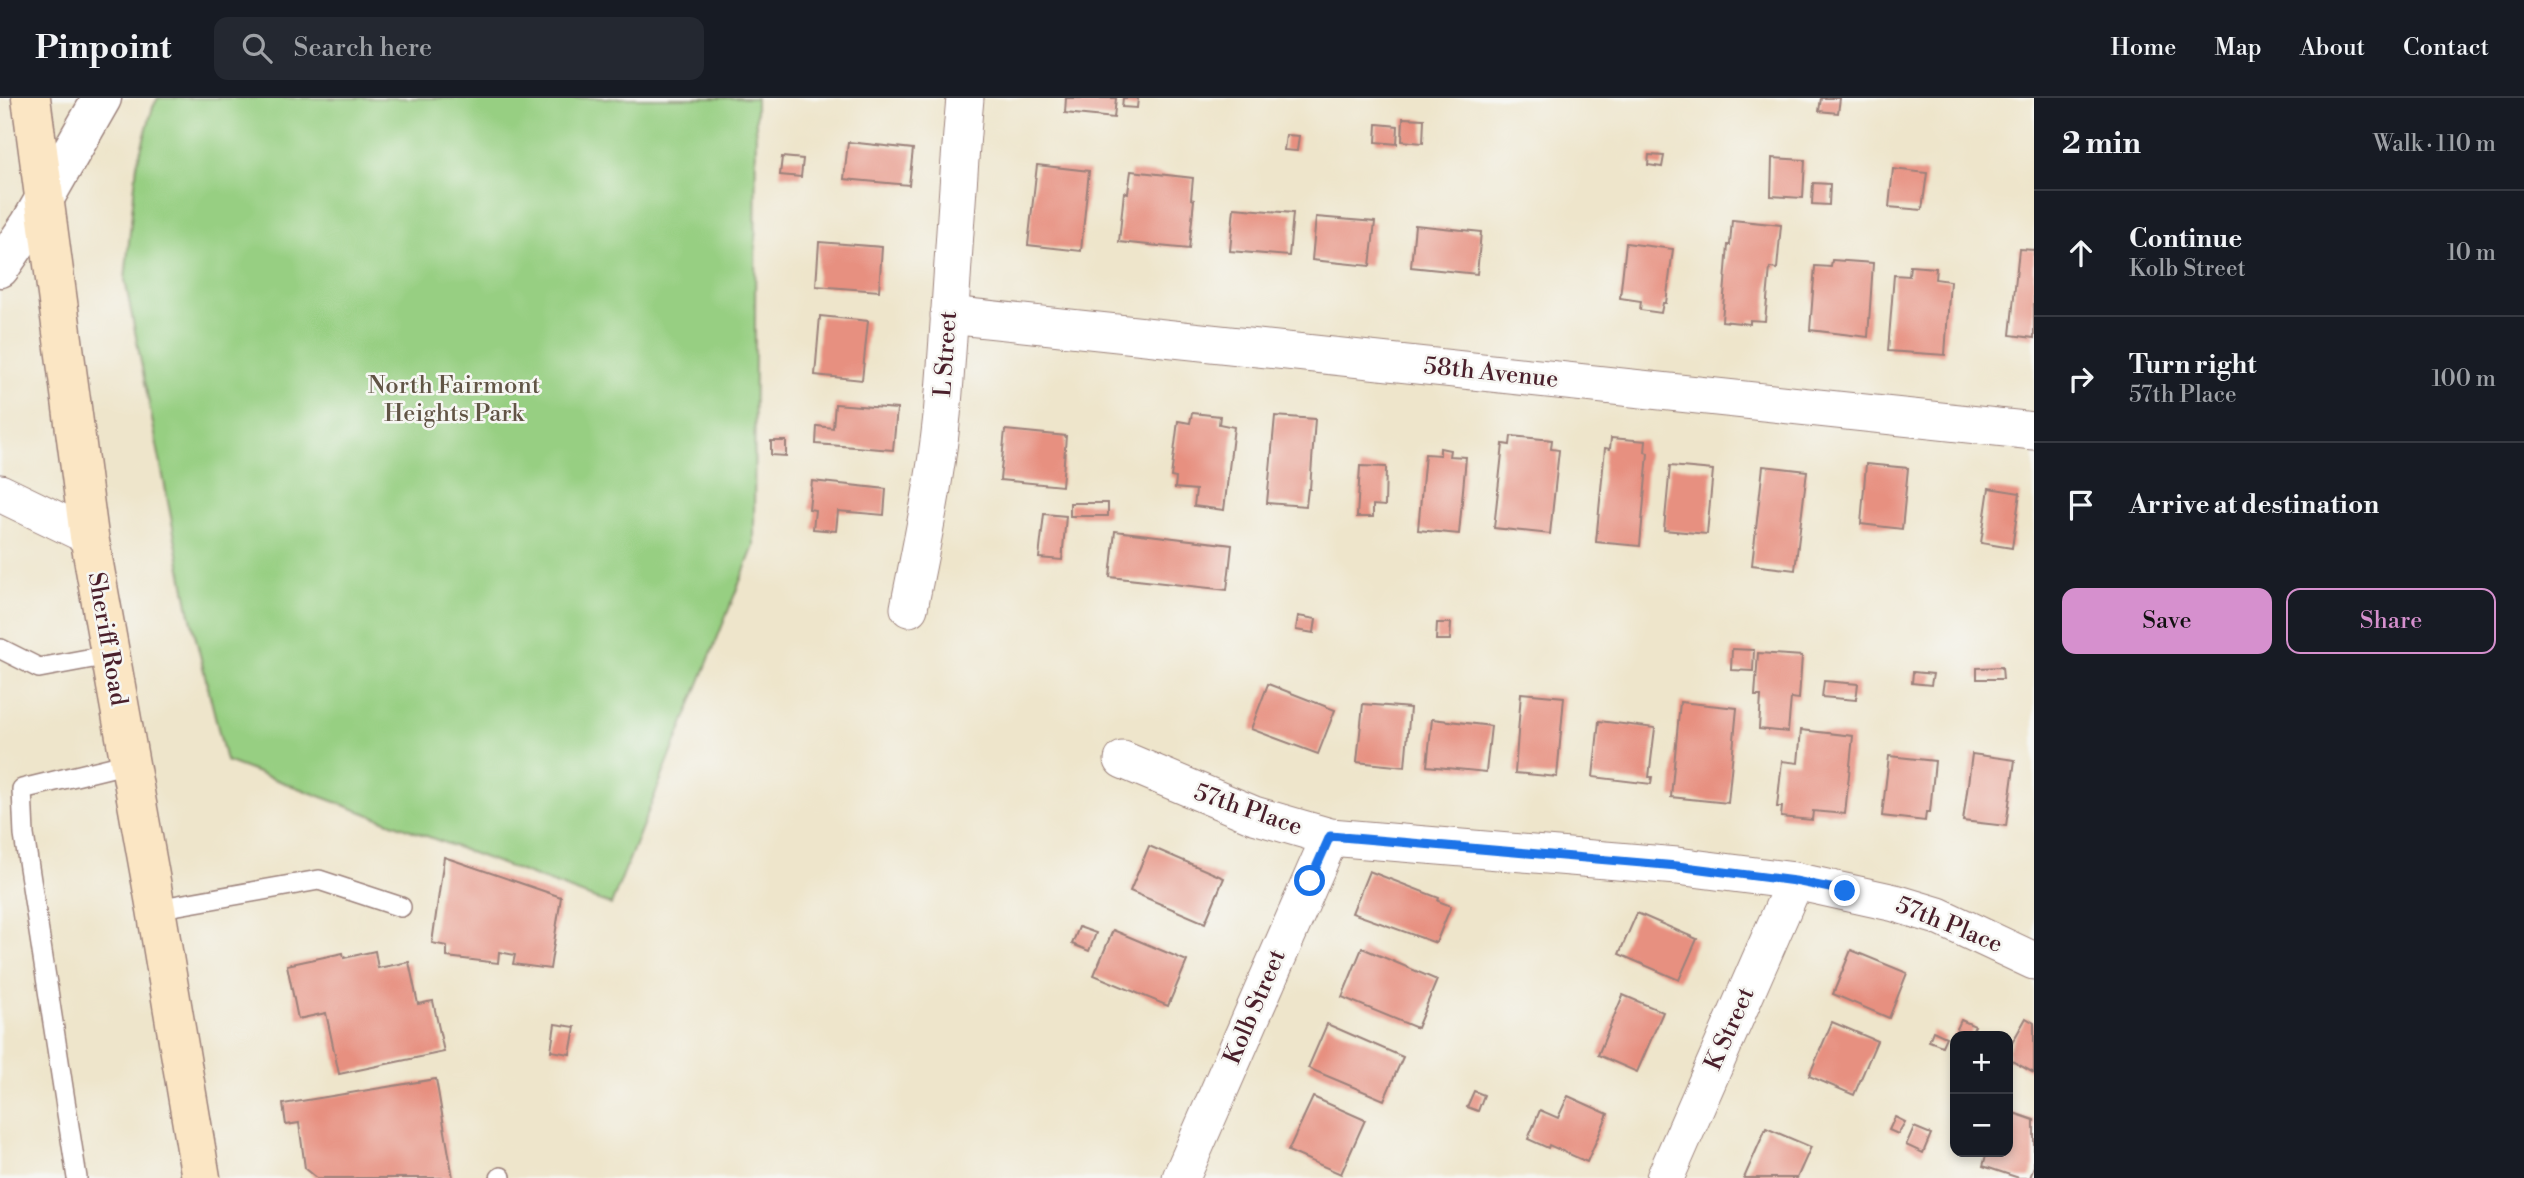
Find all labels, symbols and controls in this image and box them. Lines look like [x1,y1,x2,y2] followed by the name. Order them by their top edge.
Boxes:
[214,17,704,80] search box
[35,28,172,69] text: Pinpoint
[238,29,276,67] icon: search
[294,32,432,64] text: Search here
[2111,33,2176,63] text: Home
[2214,33,2262,63] text: Map
[2300,33,2365,63] text: About
[2403,33,2489,63] text: Contact
[2062,125,2141,163] text: 2 min
[2373,130,2496,158] text: Walk · 110 m
[2129,223,2242,255] text: Continue
[2062,234,2100,272] icon: ahead
[2447,239,2496,267] text: 10 m
[2129,255,2246,283] text: Kolb Street
[928,310,964,398] street label: L Street
[2129,349,2257,381] text: Turn right
[1422,351,1560,395] street label: 58th Avenue
[2062,360,2100,398] icon: right
[2431,365,2496,393] text: 100 m
[368,371,541,429] park label: North Fairmont Heights Park
[2129,381,2237,409] text: 57th Place
[2062,486,2100,524] icon: arrive
[2129,489,2379,521] text: Arrive at destination
[80,570,134,708] street label: Sheriff Road
[2062,588,2272,654] button: Save
[2286,588,2496,654] button: Share
[1190,778,1306,842] street label: 57th Place
[1294,865,1325,896] route start
[1829,875,1860,906] route end
[1891,890,2007,960] street label: 57th Place
[1217,945,1293,1069] street label: Kolb Street
[1698,982,1762,1075] street label: K Street
[1950,1031,2013,1157] map controls
[1950,1031,2013,1094] button: +
[1950,1094,2013,1157] button: −

